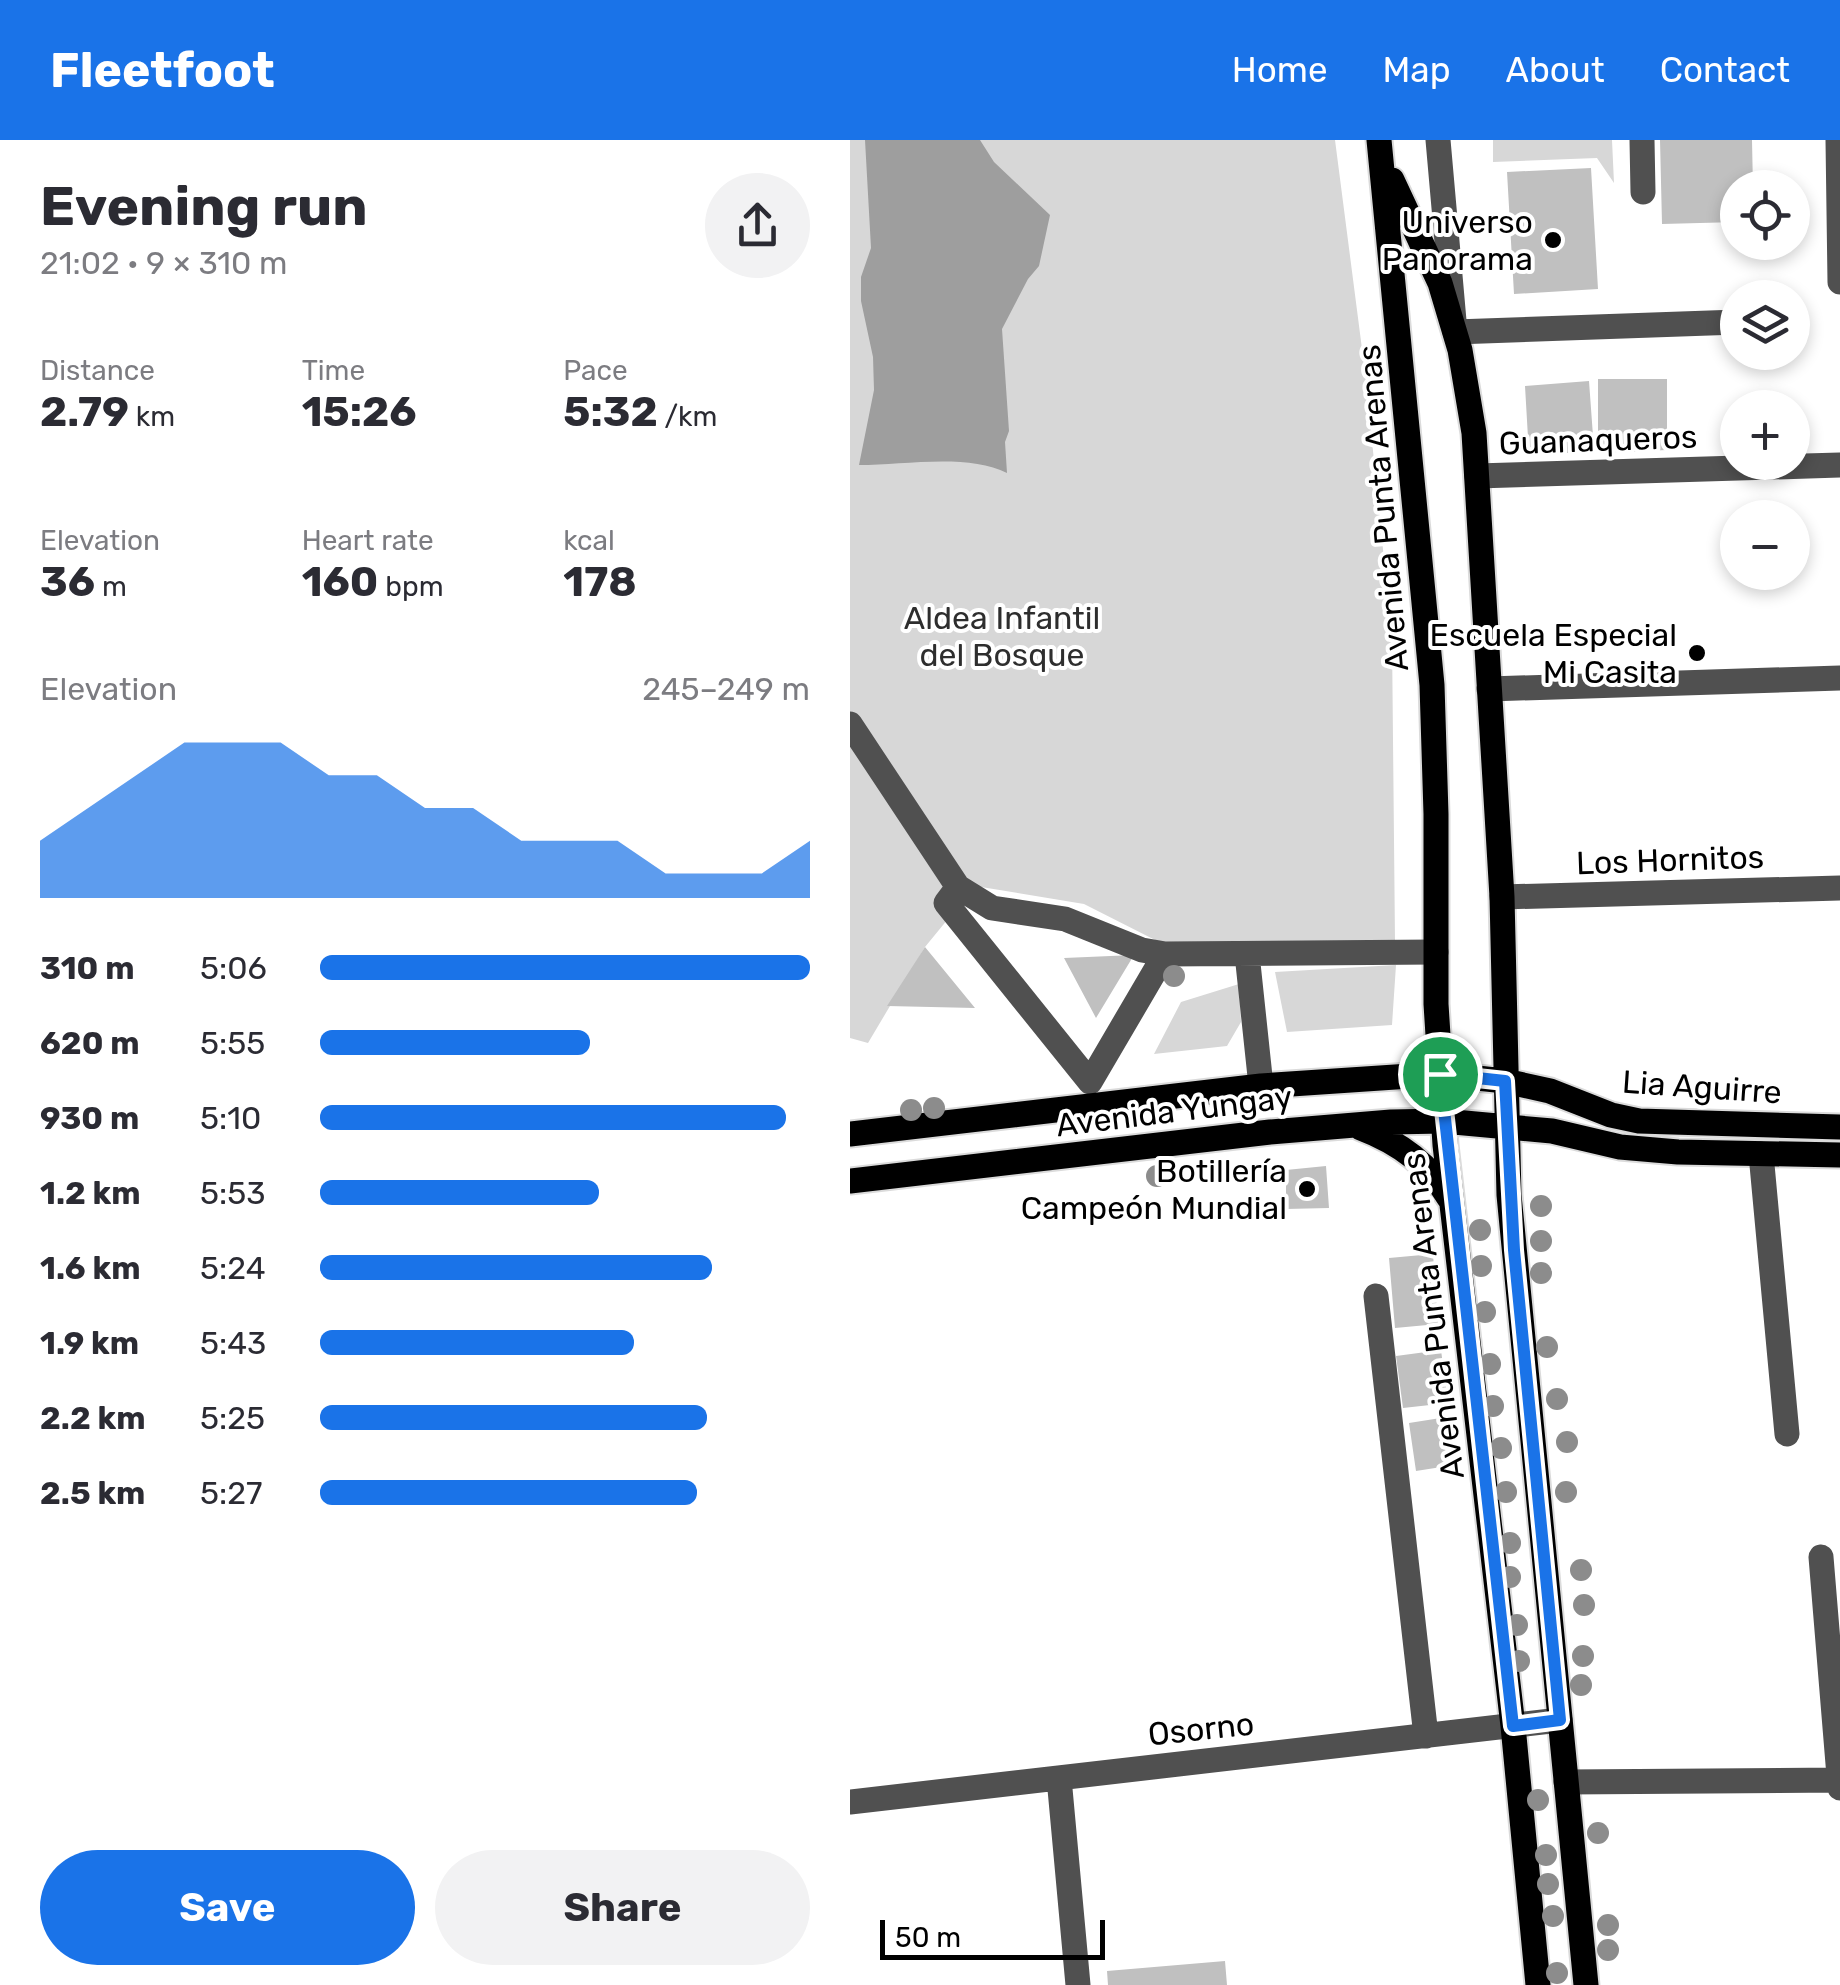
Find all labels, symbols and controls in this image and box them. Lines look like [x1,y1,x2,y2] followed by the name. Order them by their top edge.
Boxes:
[50,42,275,99] text: Fleetfoot
[1232,49,1328,91] text: Home
[1383,49,1451,91] text: Map
[1506,49,1605,91] text: About
[1660,49,1790,91] text: Contact
[1720,170,1810,590] map controls
[1720,170,1810,260] button: locate
[705,173,810,278] button: share
[40,174,368,239] text: Evening run
[1382,203,1533,278] place label: Universo Panorama
[1542,229,1564,251] marker: Universo Panorama
[40,244,288,282] text: 21:02 · 9 × 310 m
[1720,280,1810,370] button: layers
[1350,343,1416,673] street label: Avenida Punta Arenas
[40,354,155,387] text: Distance
[302,354,365,387] text: Time
[563,354,628,387] text: Pace
[40,387,129,437] text: 2.79
[302,387,417,437] text: 15:26
[563,387,658,437] text: 5:32
[1720,390,1810,480] button: +
[129,400,175,433] text: km
[658,400,717,433] text: /km
[1498,418,1698,462] street label: Guanaqueros
[1720,500,1810,590] button: −
[40,524,160,557] text: Elevation
[302,524,434,557] text: Heart rate
[563,524,615,557] text: kcal
[40,557,95,607] text: 36
[302,557,378,607] text: 160
[563,557,637,607] text: 178
[95,570,127,603] text: m
[378,570,444,603] text: bpm
[904,599,1100,674] park label: Aldea Infantil del Bosque
[1430,616,1677,691] place label: Escuela Especial Mi Casita
[1686,642,1708,664] marker: Escuela Especial Mi Casita
[40,670,177,708] text: Elevation
[642,670,810,708] text: 245–249 m
[1575,838,1765,882] street label: Los Hornitos
[40,949,134,987] text: 310 m
[200,949,267,987] text: 5:06
[40,1024,140,1062] text: 620 m
[200,1024,265,1062] text: 5:55
[1398,1032,1483,1117] pin
[1413,1047,1468,1102] icon: arrive
[1621,1062,1783,1112] street label: Lia Aguirre
[1054,1078,1294,1144] street label: Avenida Yungay
[40,1099,139,1137] text: 930 m
[200,1099,261,1137] text: 5:10
[1394,1151,1472,1481] street label: Avenida Punta Arenas
[1021,1152,1287,1227] place label: Botillería Campeón Mundial
[40,1174,141,1212] text: 1.2 km
[200,1174,265,1212] text: 5:53
[1296,1178,1318,1200] marker: Botillería Campeón Mundial
[40,1249,141,1287] text: 1.6 km
[200,1249,266,1287] text: 5:24
[40,1324,139,1362] text: 1.9 km
[200,1324,266,1362] text: 5:43
[40,1399,146,1437] text: 2.2 km
[200,1399,265,1437] text: 5:25
[40,1474,145,1512] text: 2.5 km
[200,1474,262,1512] text: 5:27
[1146,1705,1256,1753] street label: Osorno
[40,1850,415,1965] button: Save
[435,1850,810,1965] button: Share
[880,1915,1105,1960] scale bar
[895,1921,961,1954] text: 50 m

